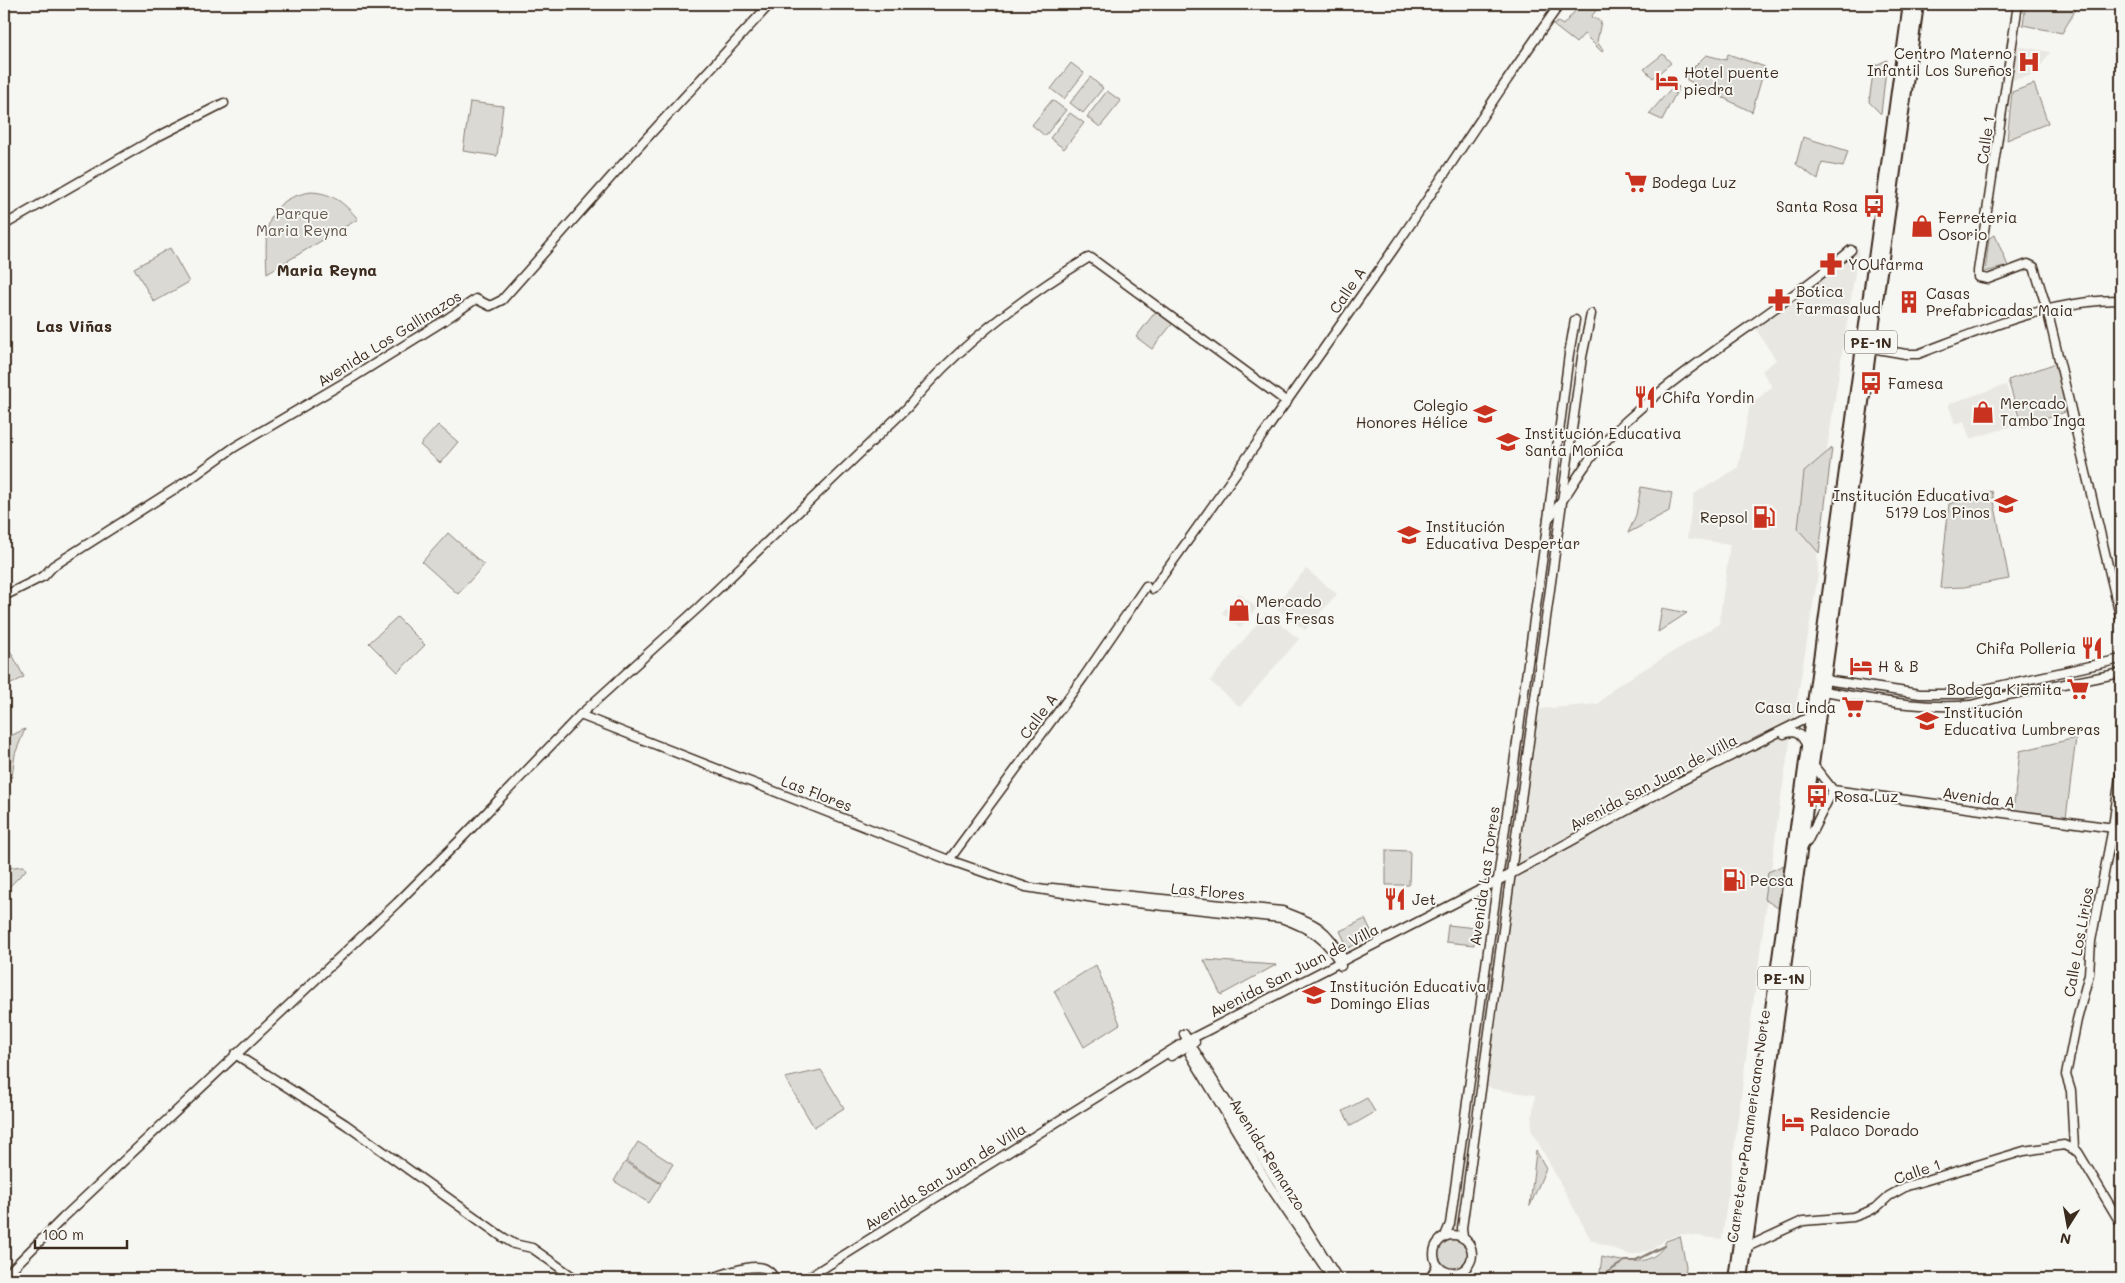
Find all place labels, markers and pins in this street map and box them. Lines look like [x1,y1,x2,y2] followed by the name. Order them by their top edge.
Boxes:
[1867,43,2012,80] place label: Centro Materno Infantil Los Sureños
[2016,49,2042,75] hospital icon: Centro Materno Infantil Los Sureños
[1684,62,1779,99] place label: Hotel puente piedra
[1654,68,1680,94] hotel icon: Hotel puente piedra
[1623,169,1649,195] supermarket icon: Bodega Luz
[1652,172,1736,192] place label: Bodega Luz
[1861,193,1887,219] bus stop icon: Santa Rosa
[1776,196,1858,216] place label: Santa Rosa
[1938,207,2017,244] place label: Ferreteria Osorio
[1909,213,1935,239] shop icon: Ferreteria Osorio
[1818,251,1844,277] pharmacy icon: YOUfarma
[1848,254,1924,274] place label: YOUfarma
[1796,281,1881,318] place label: Botica Farmasalud
[1926,283,2073,320] place label: Casas Prefabricadas Maia
[1766,287,1792,313] pharmacy icon: Botica Farmasalud
[1896,289,1922,315] building icon: Casas Prefabricadas Maia
[1858,370,1884,396] bus stop icon: Famesa
[1888,373,1944,393] place label: Famesa
[1632,384,1658,410] restaurant icon: Chifa Yordin
[1662,387,1754,407] place label: Chifa Yordin
[2000,393,2086,430] place label: Mercado Tambo Inga
[1356,395,1468,432] place label: Colegio Honores Hélice
[1970,399,1996,425] shop icon: Mercado Tambo Inga
[1472,401,1498,427] school or university icon: Colegio Honores Hélice
[1525,423,1682,460] place label: Institución Educativa Santa Monica
[1495,429,1521,455] school or university icon: Institución Educativa Santa Monica
[1833,485,1990,522] place label: Institución Educativa 5179 Los Pinos
[1993,491,2019,517] school or university icon: Institución Educativa 5179 Los Pinos
[1751,504,1777,530] fuel station icon: Repsol
[1700,507,1748,527] place label: Repsol
[1426,516,1580,553] place label: Institución Educativa Despertar
[1396,522,1422,548] school or university icon: Institución Educativa Despertar
[1256,591,1334,628] place label: Mercado Las Fresas
[1226,597,1252,623] shop icon: Mercado Las Fresas
[2079,635,2105,661] restaurant icon: Chifa Polleria
[1976,638,2076,658] place label: Chifa Polleria
[1848,653,1874,679] hotel icon: H & B
[1878,656,1918,676] place label: H & B
[2065,676,2091,702] supermarket icon: Bodega Kiemita
[1947,679,2062,699] place label: Bodega Kiemita
[1840,694,1866,720] supermarket icon: Casa Linda
[1755,697,1836,717] place label: Casa Linda
[1944,702,2100,739] place label: Institución Educativa Lumbreras
[1914,708,1940,734] school or university icon: Institución Educativa Lumbreras
[1804,783,1830,809] bus stop icon: Rosa Luz
[1834,786,1898,806] place label: Rosa Luz
[1721,867,1747,893] fuel station icon: Pecsa
[1750,870,1794,890] place label: Pecsa
[1382,886,1408,912] restaurant icon: Jet
[1412,889,1436,909] place label: Jet
[1330,976,1487,1013] place label: Institución Educativa Domingo Elias
[1301,982,1327,1008] school or university icon: Institución Educativa Domingo Elias
[1810,1103,1919,1140] place label: Residencie Palaco Dorado
[1780,1109,1806,1135] hotel icon: Residencie Palaco Dorado

